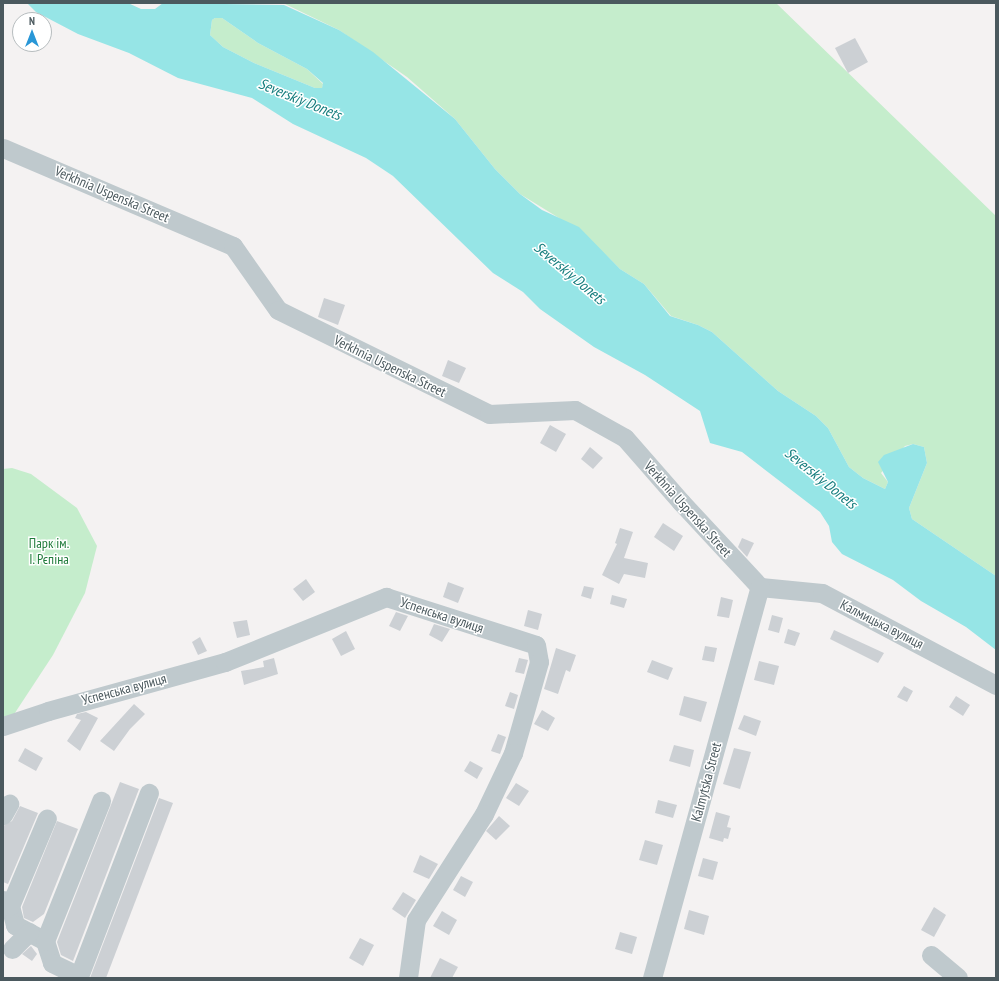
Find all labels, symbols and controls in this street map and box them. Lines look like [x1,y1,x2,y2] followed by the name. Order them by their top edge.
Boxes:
[12,12,52,52] north arrow
[29,14,35,28] text: N
[256,74,344,124] water label: Severskiy Donets
[52,162,172,226] street label: Verkhnia Uspenska Street
[531,238,609,308] water label: Severskiy Donets
[331,332,449,400] street label: Verkhnia Uspenska Street
[781,443,861,513] water label: Severskiy Donets
[641,458,735,560] street label: Verkhnia Uspenska Street
[29,535,69,568] park label: Парк ім. І. Рєпіна
[398,594,486,636] street label: Успенська вулиця
[838,596,926,652] street label: Калмицька вулиця
[80,670,168,708] street label: Успенська вулиця
[687,741,725,823] street label: Kalmytska Street

